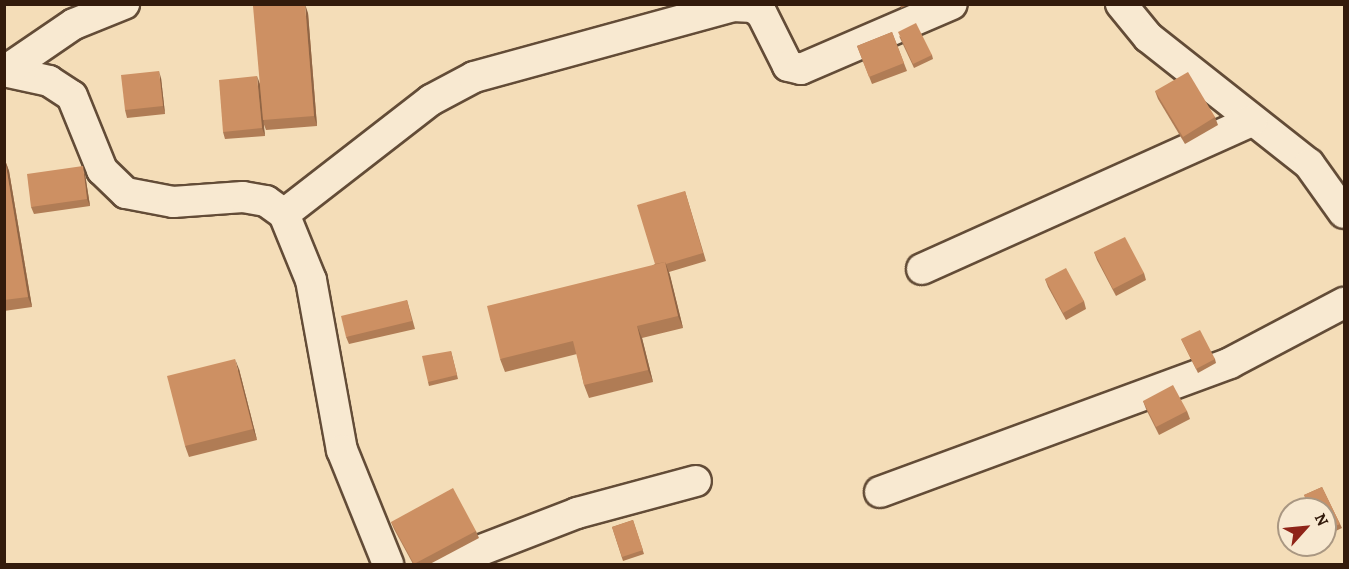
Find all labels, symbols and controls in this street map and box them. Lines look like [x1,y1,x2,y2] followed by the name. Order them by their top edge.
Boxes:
[1277,497,1337,557] north arrow
[1309,510,1334,530] text: N

